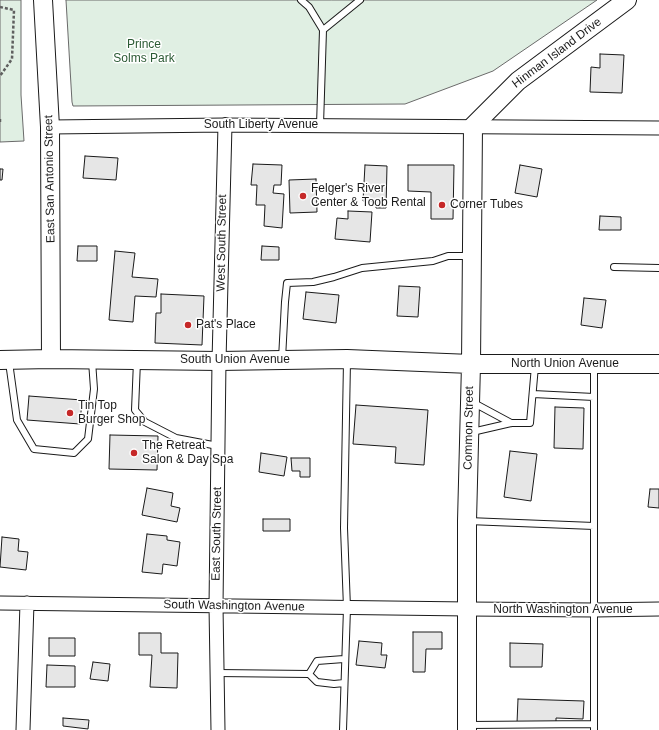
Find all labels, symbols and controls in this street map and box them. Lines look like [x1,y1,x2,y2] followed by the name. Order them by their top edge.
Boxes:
[510,15,604,91] street label: Hinman Island Drive
[113,38,175,66] park label: Prince Solms Park
[42,115,58,243] street label: East San Antonio Street
[204,118,318,132] street label: South Liberty Avenue
[311,182,426,210] place label: Felger's River Center & Toob Rental
[298,191,308,201] marker: Felger's River Center & Toob Rental
[214,194,230,292] street label: West South Street
[450,198,523,212] place label: Corner Tubes
[437,200,447,210] marker: Corner Tubes
[196,318,256,332] place label: Pat's Place
[183,320,193,330] marker: Pat's Place
[180,353,290,367] street label: South Union Avenue
[511,357,619,371] street label: North Union Avenue
[461,386,477,470] street label: Common Street
[78,399,145,427] place label: Tin Top Burger Shop
[65,408,75,418] marker: Tin Top Burger Shop
[142,439,233,467] place label: The Retreat Salon & Day Spa
[129,448,139,458] marker: The Retreat Salon & Day Spa
[209,487,225,581] street label: East South Street
[163,598,305,614] street label: South Washington Avenue
[493,603,633,617] street label: North Washington Avenue

